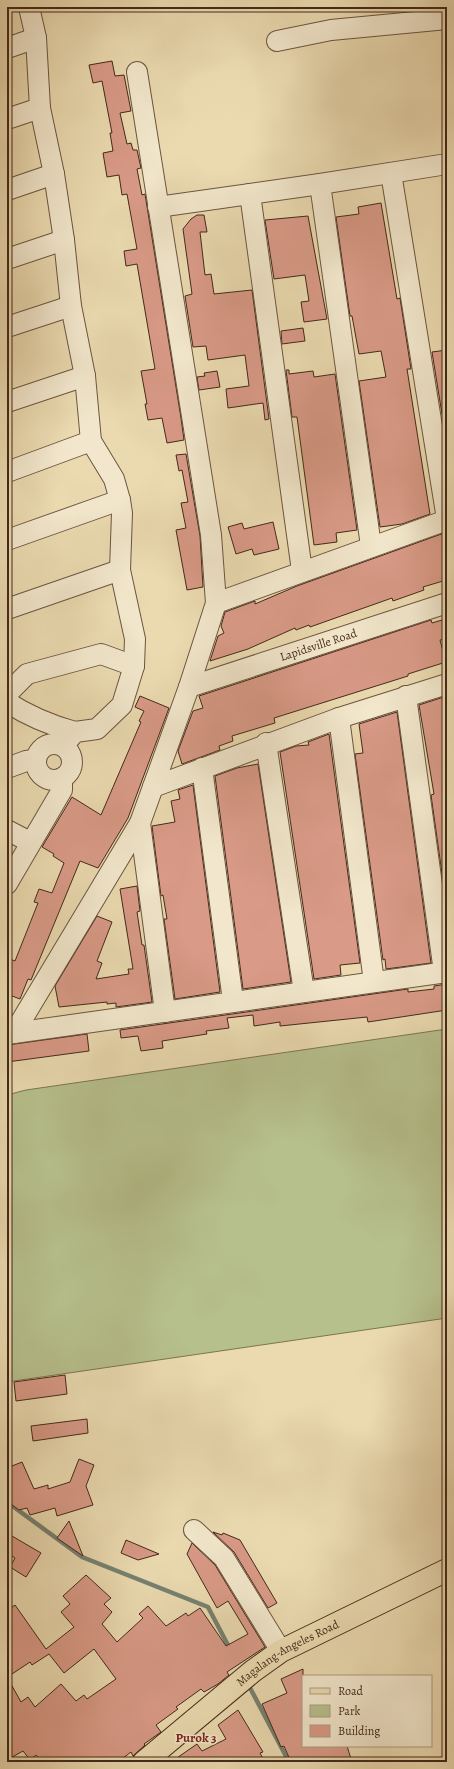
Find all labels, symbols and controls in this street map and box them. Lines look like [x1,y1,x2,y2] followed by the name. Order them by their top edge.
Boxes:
[278,625,359,665] street label: Lapidsville Road
[233,1616,342,1690] street label: Magalang-Angeles Road
[302,1675,432,1747] legend
[338,1683,364,1699] text: Road
[338,1703,361,1719] text: Park
[338,1723,380,1739] text: Building
[175,1729,217,1746] district label: Purok 3

